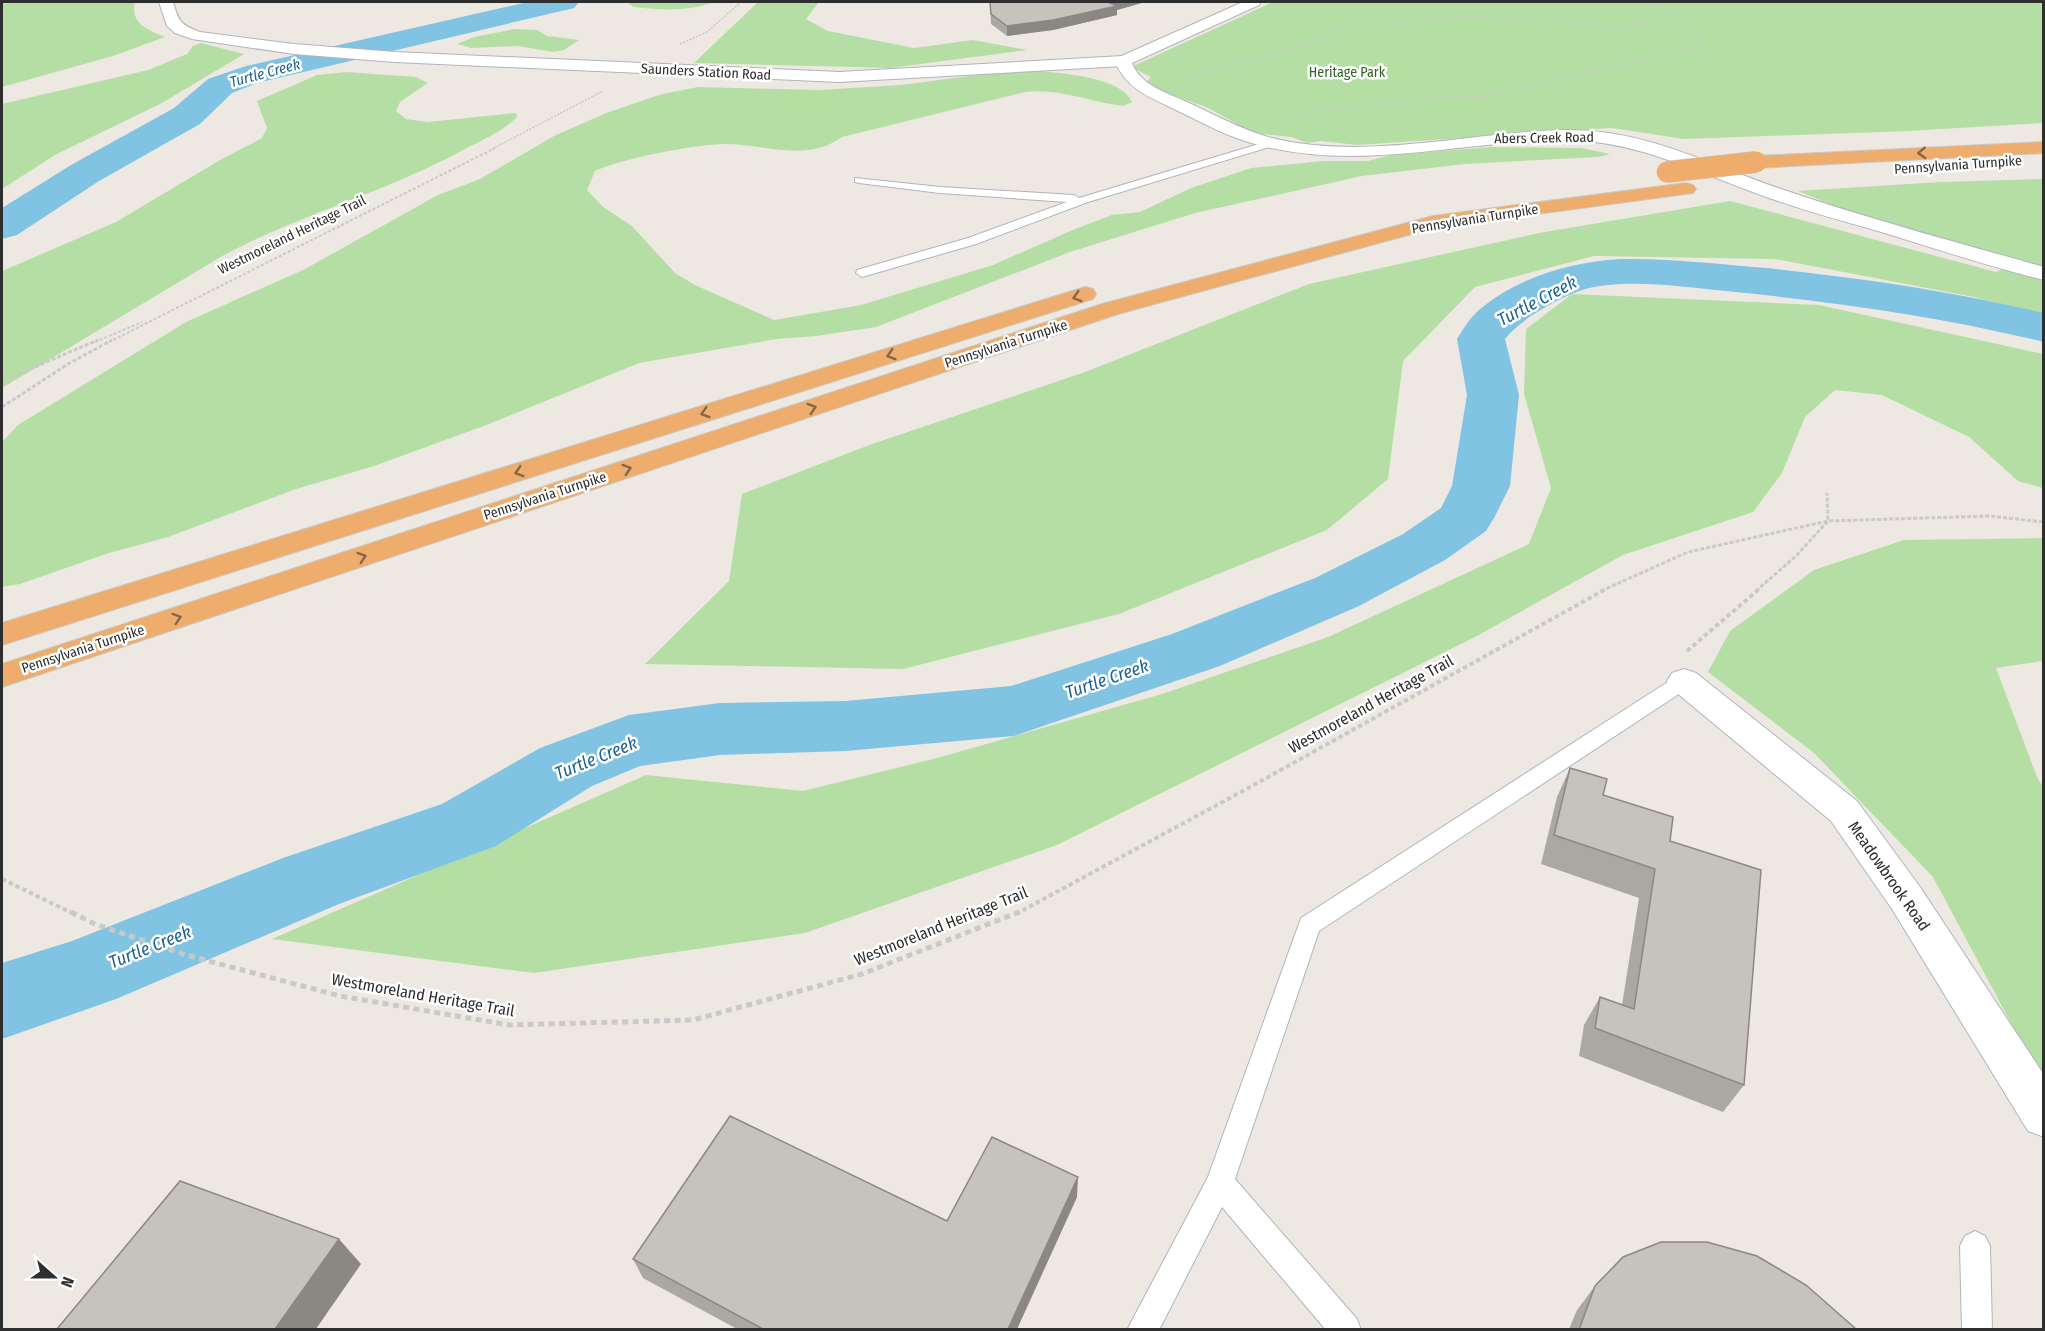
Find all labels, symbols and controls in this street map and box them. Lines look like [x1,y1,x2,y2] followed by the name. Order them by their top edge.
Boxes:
[228,55,303,91] water label: Turtle Creek
[640,60,772,84] street label: Saunders Station Road
[1309,64,1386,81] park label: Heritage Park
[1494,129,1594,147] street label: Abers Creek Road
[1918,146,1927,159] one-way arrow
[1894,152,2022,178] street label: Pennsylvania Turnpike
[215,192,369,278] street label: Westmoreland Heritage Trail
[1411,201,1540,237] street label: Pennsylvania Turnpike
[1494,271,1580,331] water label: Turtle Creek
[1072,290,1083,302] one-way arrow
[943,316,1070,372] street label: Pennsylvania Turnpike
[886,348,897,360] one-way arrow
[806,403,817,415] one-way arrow
[700,406,711,419] one-way arrow
[621,464,632,476] one-way arrow
[514,465,524,477] one-way arrow
[482,468,609,524] street label: Pennsylvania Turnpike
[356,551,367,564] one-way arrow
[171,613,182,625] one-way arrow
[20,621,147,677] street label: Pennsylvania Turnpike
[1285,651,1457,757] street label: Westmoreland Heritage Trail
[1062,654,1152,703] water label: Turtle Creek
[552,732,640,784] water label: Turtle Creek
[1844,818,1934,934] street label: Meadowbrook Road
[852,882,1030,970] street label: Westmoreland Heritage Trail
[106,921,194,973] water label: Turtle Creek
[330,970,516,1020] street label: Westmoreland Heritage Trail
[24,1247,84,1307] north arrow
[57,1274,78,1290] text: N

